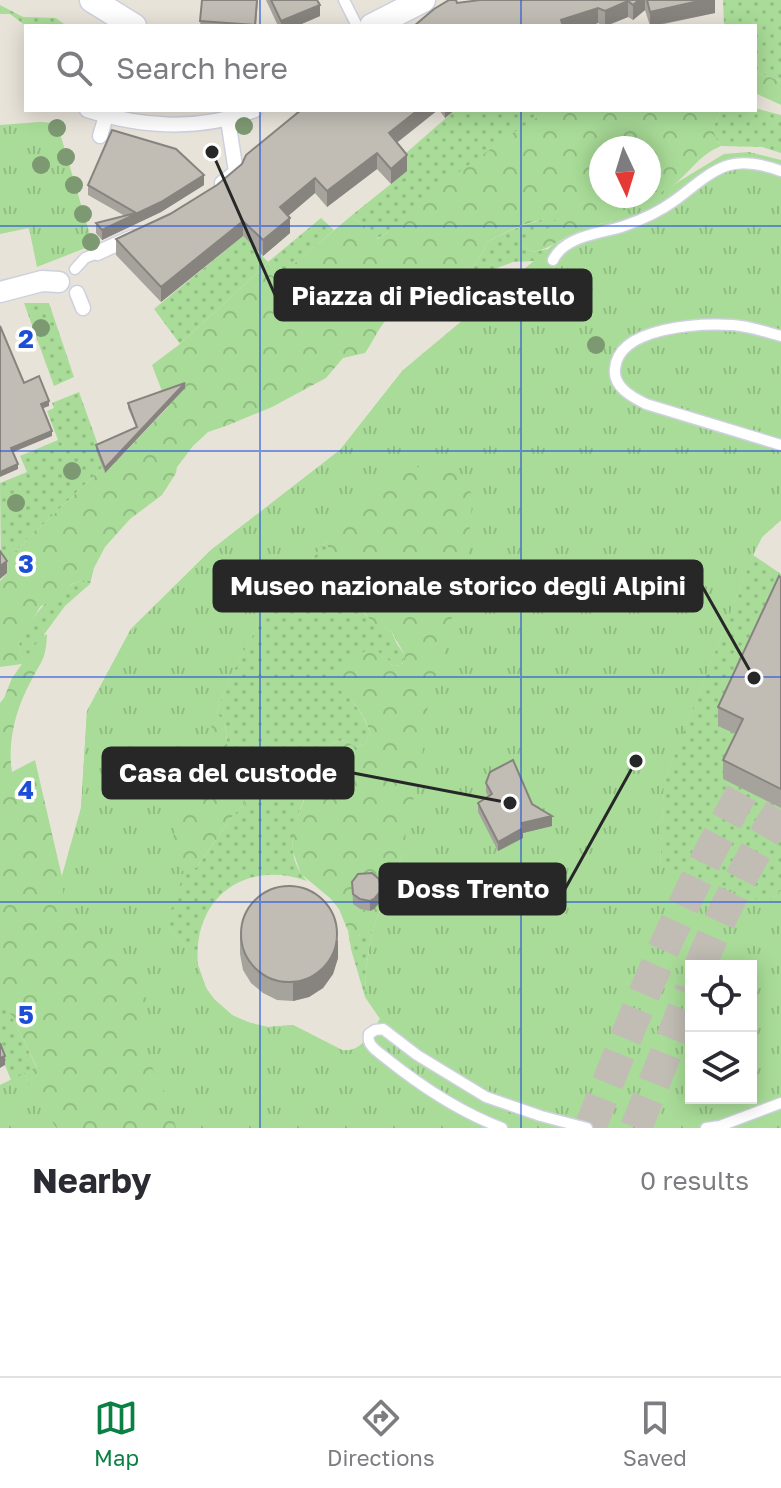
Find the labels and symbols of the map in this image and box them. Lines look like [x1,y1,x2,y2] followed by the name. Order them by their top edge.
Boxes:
[589,136,661,208] north arrow
[275,270,591,320] callout: Piazza di Piedicastello
[291,280,575,311] text: Piazza di Piedicastello
[18,323,34,354] text: 2
[18,548,34,579] text: 3
[214,561,702,611] callout: Museo nazionale storico degli Alpini
[230,570,686,601] text: Museo nazionale storico degli Alpini
[103,748,353,798] callout: Casa del custode
[119,757,337,788] text: Casa del custode
[18,774,34,805] text: 4
[380,864,565,914] callout: Doss Trento
[397,873,549,904] text: Doss Trento
[18,999,34,1030] text: 5

